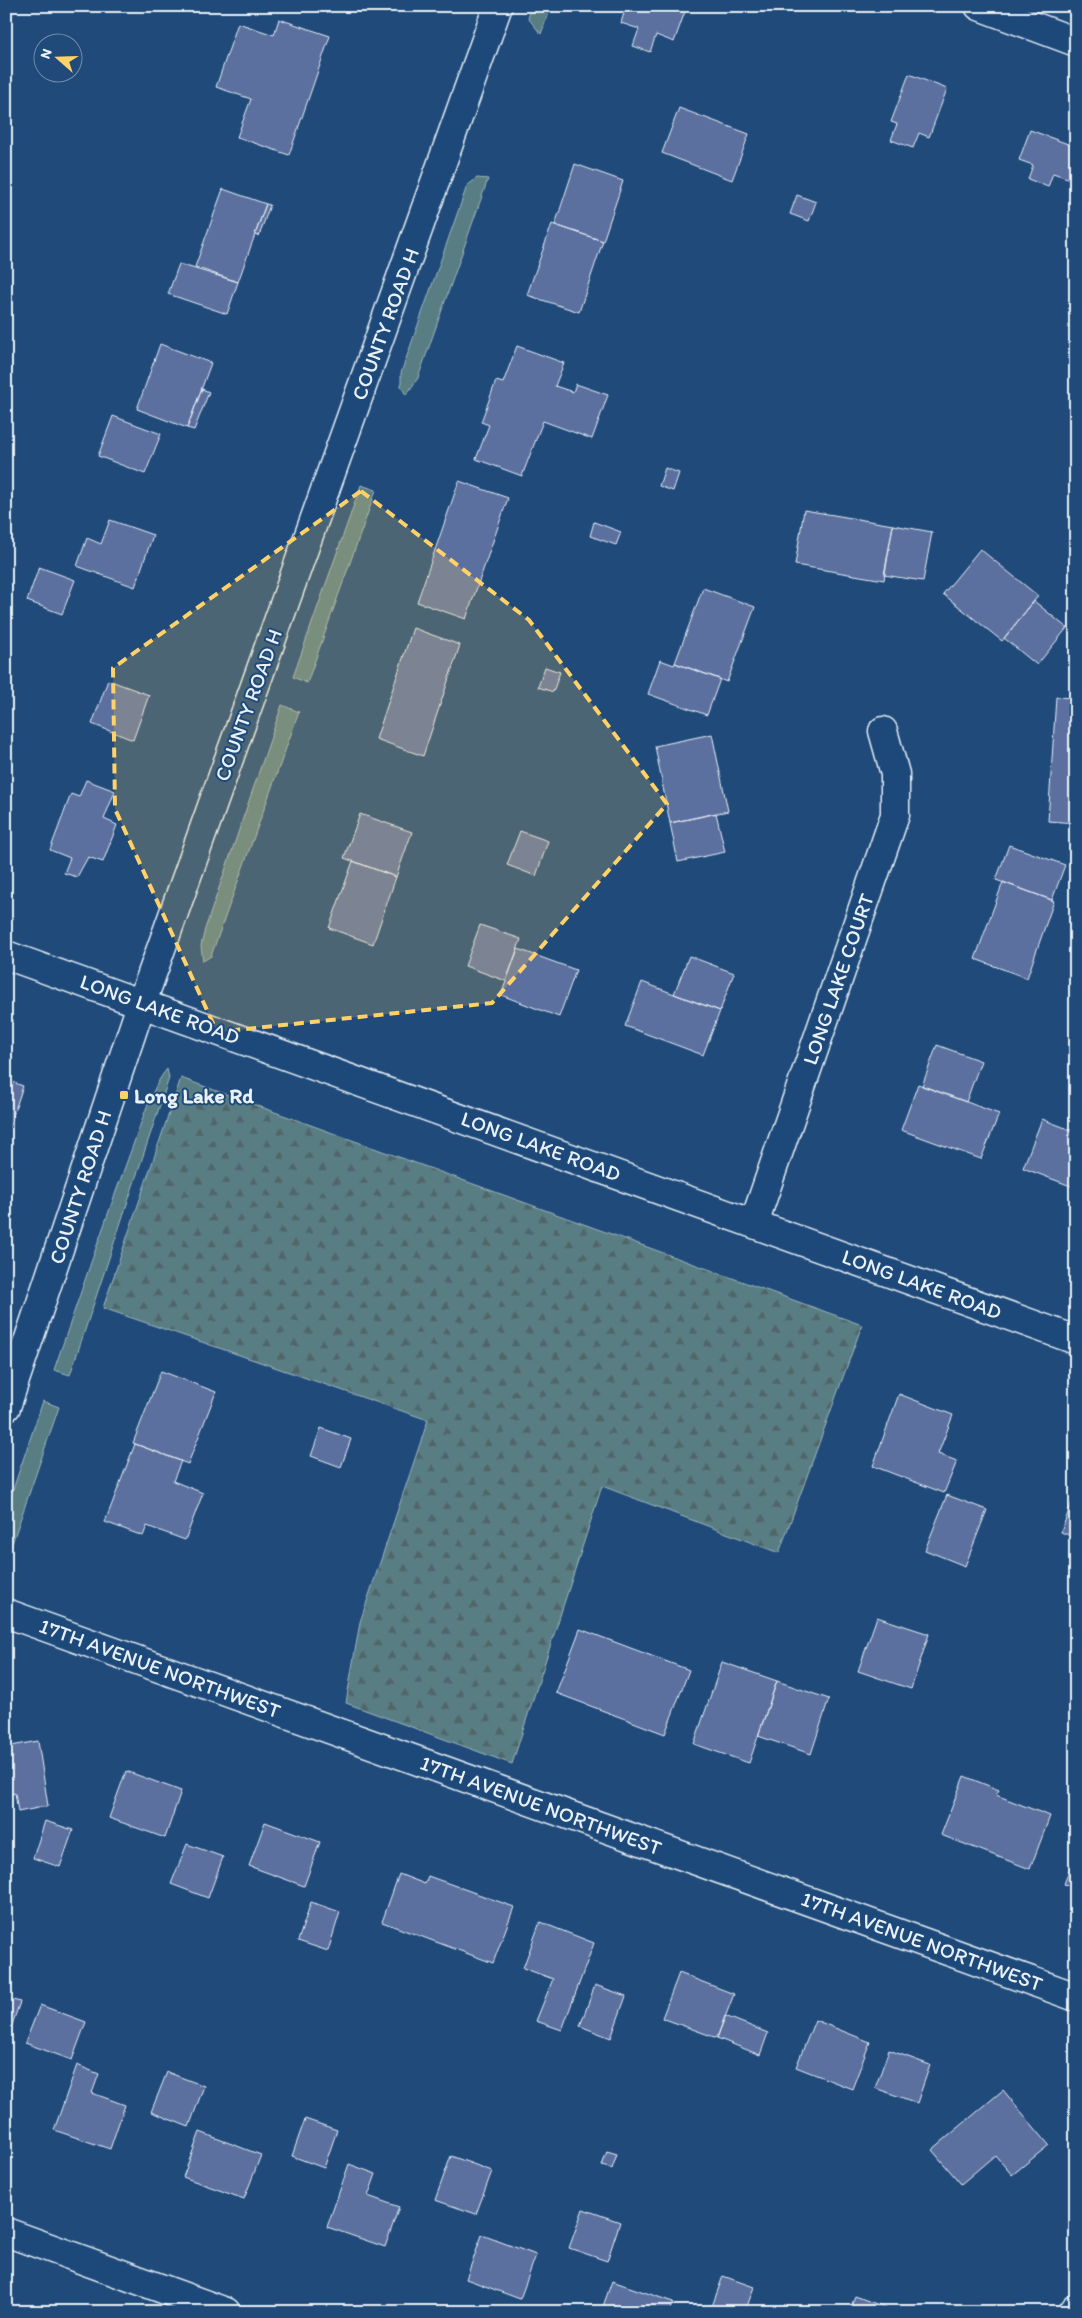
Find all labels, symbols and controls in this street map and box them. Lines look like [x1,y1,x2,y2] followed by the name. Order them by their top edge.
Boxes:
[32,32,82,82] north arrow
[37,46,56,61] text: N
[346,245,424,403] street label: COUNTY ROAD H
[209,626,287,784] street label: COUNTY ROAD H
[797,890,879,1068] street label: LONG LAKE COURT
[77,969,243,1050] street label: LONG LAKE ROAD
[134,1083,254,1109] place label: Long Lake Rd
[118,1089,130,1101] marker: Long Lake Rd
[458,1106,624,1187] street label: LONG LAKE ROAD
[43,1107,117,1267] street label: COUNTY ROAD H
[839,1244,1005,1325] street label: LONG LAKE ROAD
[36,1613,284,1723] street label: 17TH AVENUE NORTHWEST
[417,1750,665,1860] street label: 17TH AVENUE NORTHWEST
[798,1886,1046,1996] street label: 17TH AVENUE NORTHWEST

